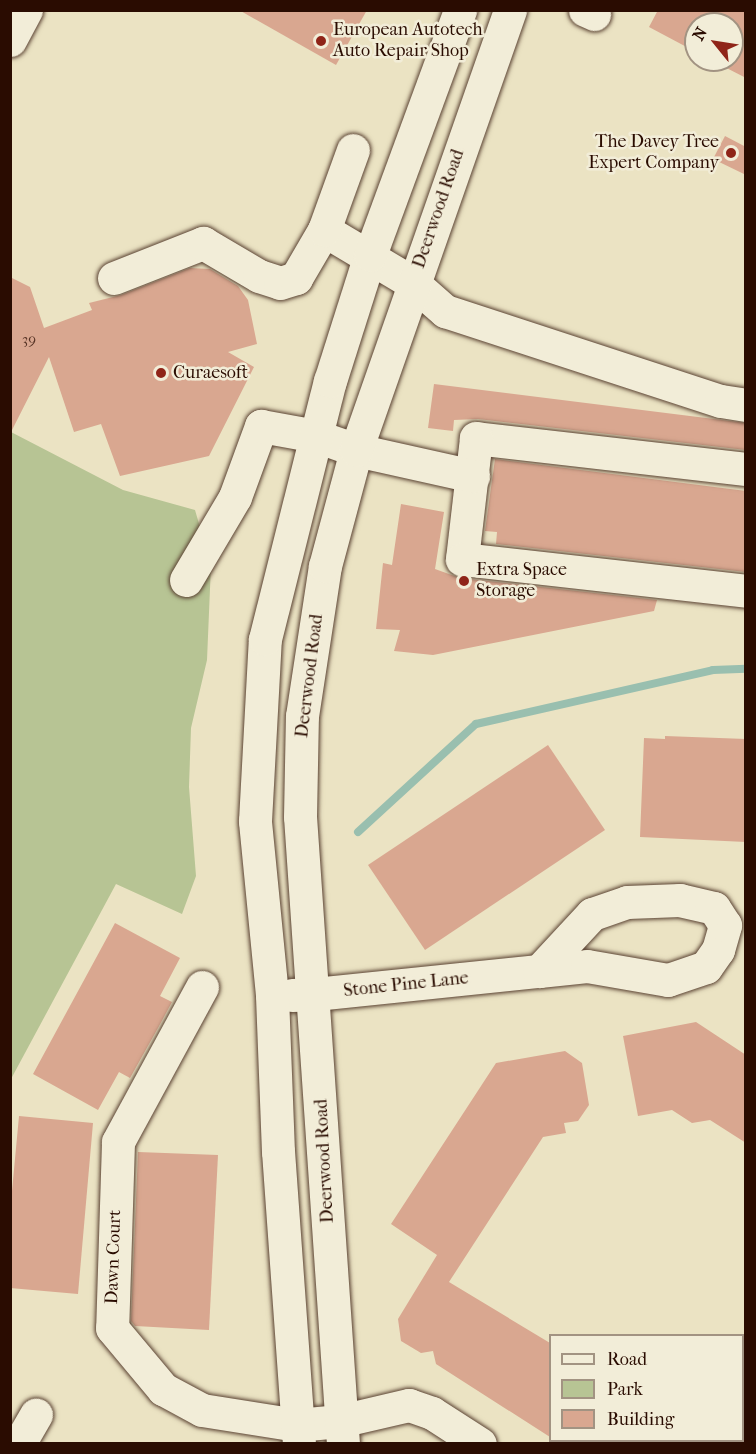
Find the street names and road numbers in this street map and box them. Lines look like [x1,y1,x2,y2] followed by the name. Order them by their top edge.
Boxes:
[409,147,469,271] street label: Deerwood Road
[292,613,328,739] street label: Deerwood Road
[342,968,470,1002] street label: Stone Pine Lane
[311,1098,339,1224] street label: Deerwood Road
[102,1209,126,1305] street label: Dawn Court

